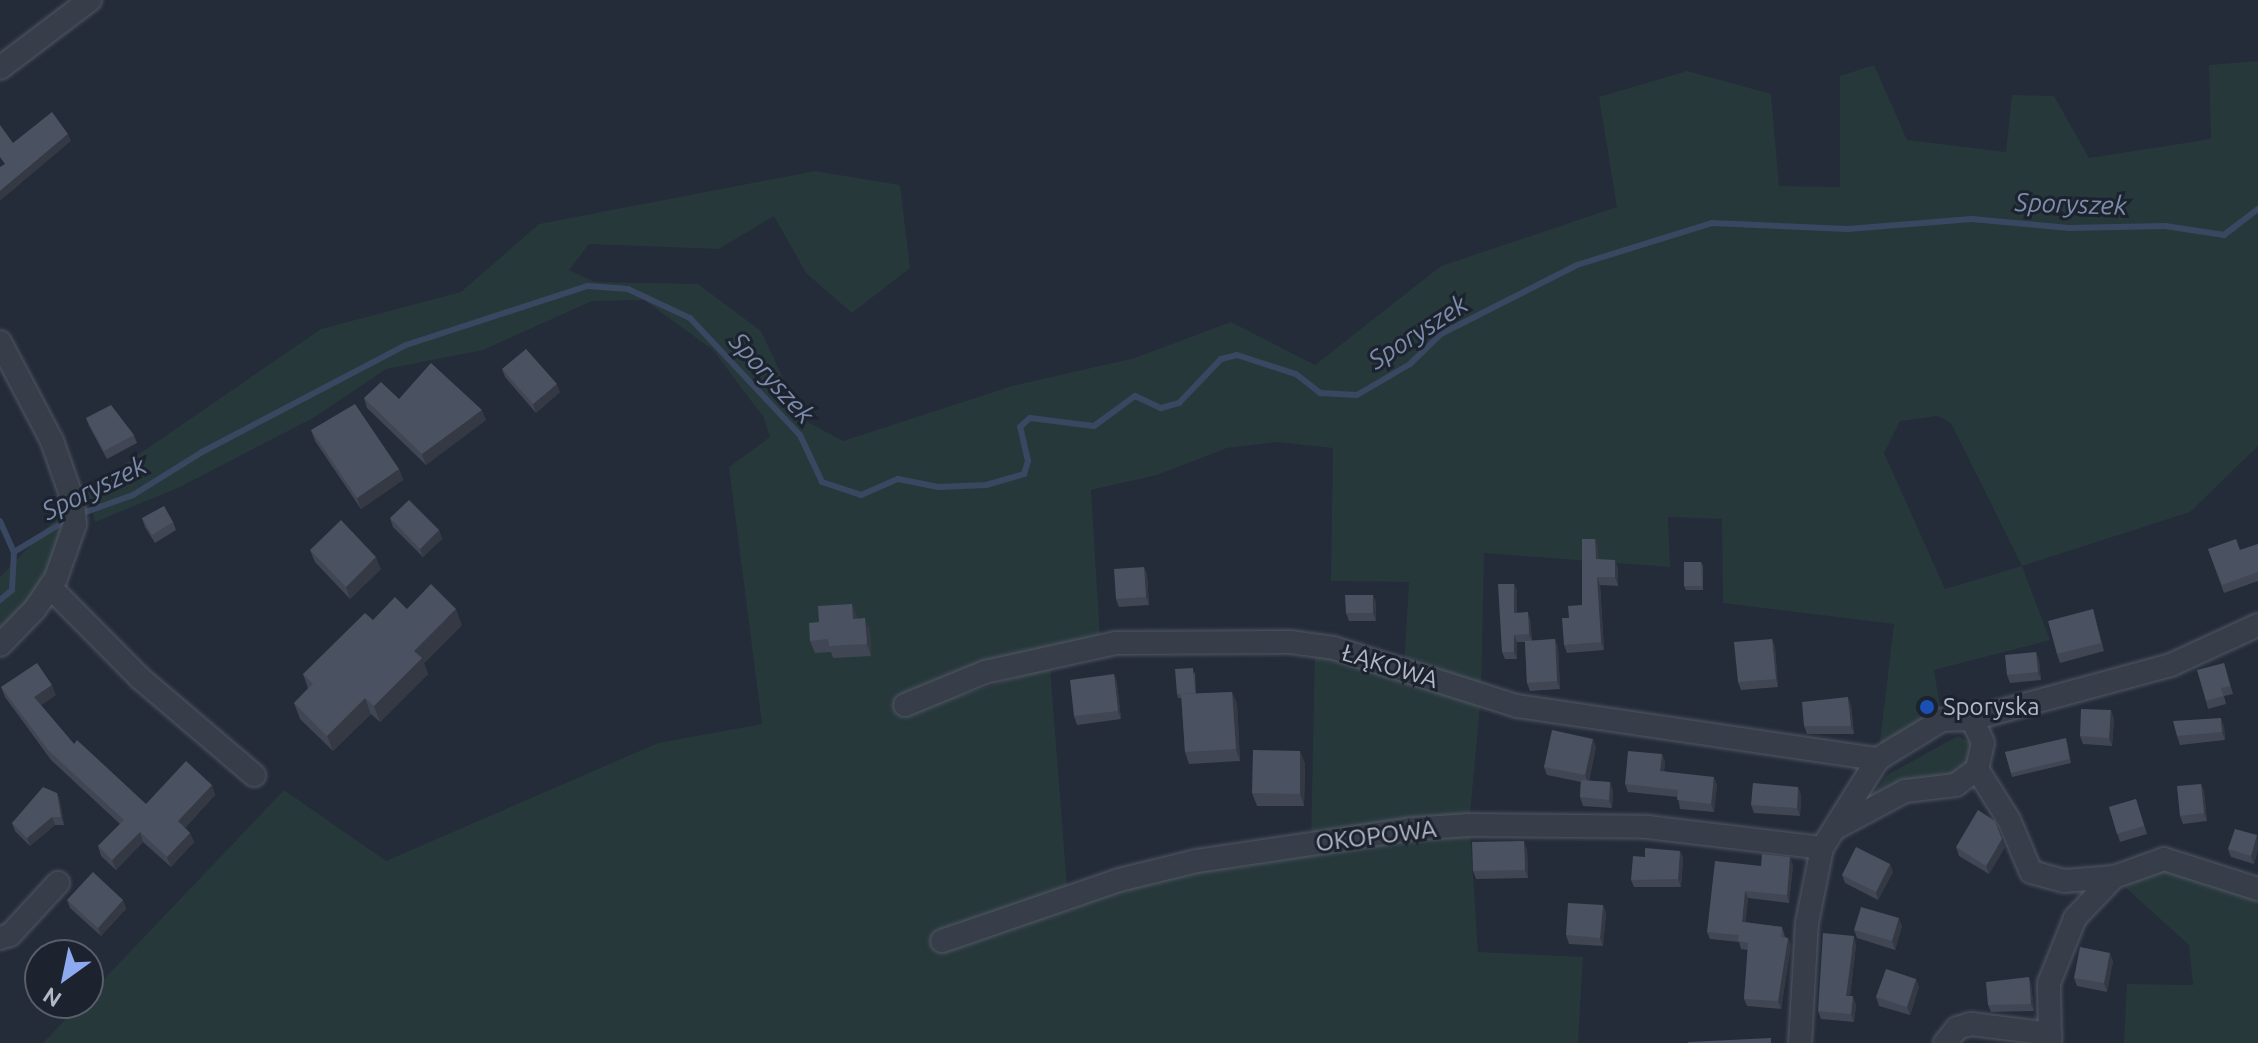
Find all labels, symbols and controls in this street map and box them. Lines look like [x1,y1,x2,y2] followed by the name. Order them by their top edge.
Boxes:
[2014,186,2128,222] water label: Sporyszek
[1362,288,1474,376] water label: Sporyszek
[723,326,821,430] water label: Sporyszek
[37,449,151,527] water label: Sporyszek
[1338,638,1442,694] street label: ŁĄKOWA
[1943,693,2040,721] place label: Sporyska
[1918,698,1936,716] marker: Sporyska
[1314,814,1438,858] street label: OKOPOWA
[24,939,104,1019] north arrow
[38,983,65,1013] text: N

